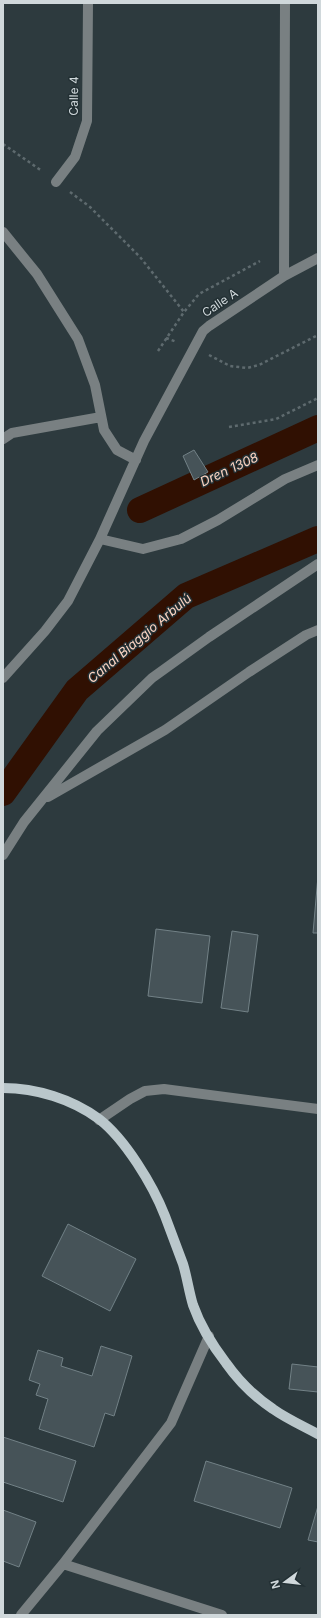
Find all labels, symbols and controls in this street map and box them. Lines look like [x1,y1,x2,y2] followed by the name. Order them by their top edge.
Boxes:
[66,76,81,116] street label: Calle 4
[199,285,240,320] street label: Calle A
[197,449,261,489] water label: Dren 1308
[84,590,194,686] water label: Canal Biaggio Arbulú
[265,1562,305,1602] north arrow
[267,1579,283,1590] text: N

